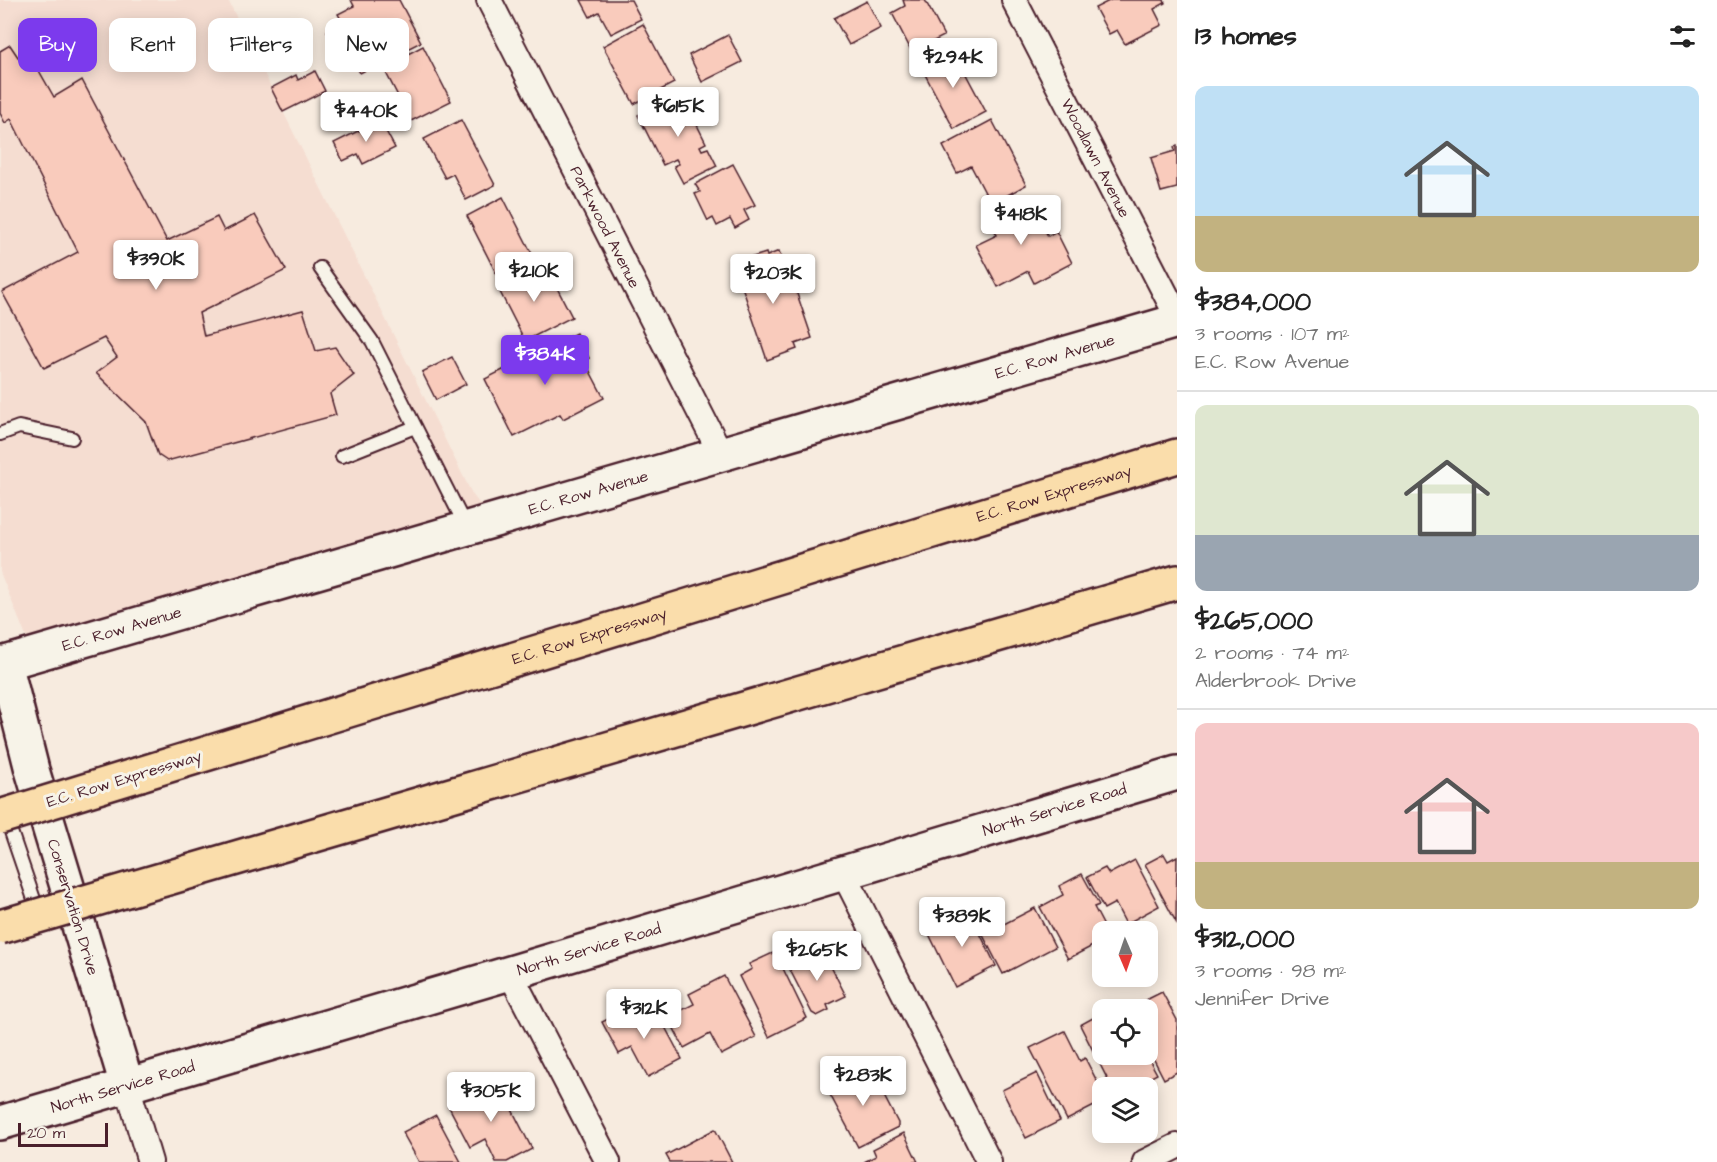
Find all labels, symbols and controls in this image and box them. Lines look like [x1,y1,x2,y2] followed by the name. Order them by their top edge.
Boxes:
[18,18,97,72] chip: Buy
[109,18,196,72] chip: Rent
[208,18,313,72] chip: Filters
[325,18,409,72] chip: New
[1195,18,1297,54] text: 13 homes
[1666,20,1699,53] icon: filters
[911,38,995,89] pin: $294K
[923,43,983,71] text: $294K
[636,87,720,138] pin: $615K
[324,92,408,143] pin: $440K
[652,92,704,120] text: $615K
[1056,95,1136,222] street label: Woodlawn Avenue
[334,97,398,125] text: $440K
[1393,125,1501,233] icon: home
[565,162,646,292] street label: Parkwood Avenue
[979,195,1063,246] pin: $418K
[995,200,1047,228] text: $418K
[114,240,198,291] pin: $390K
[127,245,185,273] text: $390K
[492,252,576,303] pin: $210K
[731,254,815,305] pin: $203K
[509,257,559,285] text: $210K
[744,259,802,287] text: $203K
[1195,284,1311,320] text: $384,000
[1195,320,1350,348] text: 3 rooms · 107 m²
[993,329,1118,384] street label: E.C. Row Avenue
[503,335,587,386] pin: $384K
[515,340,575,368] text: $384K
[1195,348,1349,376] text: E.C. Row Avenue
[1393,444,1501,552] icon: home
[974,460,1135,528] street label: E.C. Row Expressway
[526,465,651,521] street label: E.C. Row Avenue
[59,601,184,657] street label: E.C. Row Avenue
[509,602,670,670] street label: E.C. Row Expressway
[1195,603,1313,639] text: $265,000
[1195,639,1349,667] text: 2 rooms · 74 m²
[1195,667,1356,695] text: Alderbrook Drive
[44,745,205,814] street label: E.C. Row Expressway
[1393,762,1501,870] icon: home
[980,778,1129,842] street label: North Service Road
[42,836,104,978] street label: Conservation Drive
[920,897,1004,948] pin: $389K
[933,902,991,930] text: $389K
[514,917,663,981] street label: North Service Road
[1092,921,1158,987] north arrow
[1092,921,1158,1143] map controls
[1195,921,1295,957] text: $312,000
[775,931,859,982] pin: $265K
[786,936,848,964] text: $265K
[1195,957,1347,985] text: 3 rooms · 98 m²
[1195,985,1329,1013] text: Jennifer Drive
[602,989,686,1040] pin: $312K
[620,994,668,1022] text: $312K
[1092,999,1158,1065] button: locate
[48,1055,197,1118] street label: North Service Road
[821,1056,905,1107] pin: $283K
[834,1061,892,1089] text: $283K
[449,1072,533,1123] pin: $305K
[461,1077,521,1105] text: $305K
[1092,1077,1158,1143] button: layers
[18,1120,108,1148] scale bar
[27,1122,65,1144] text: 20 m

